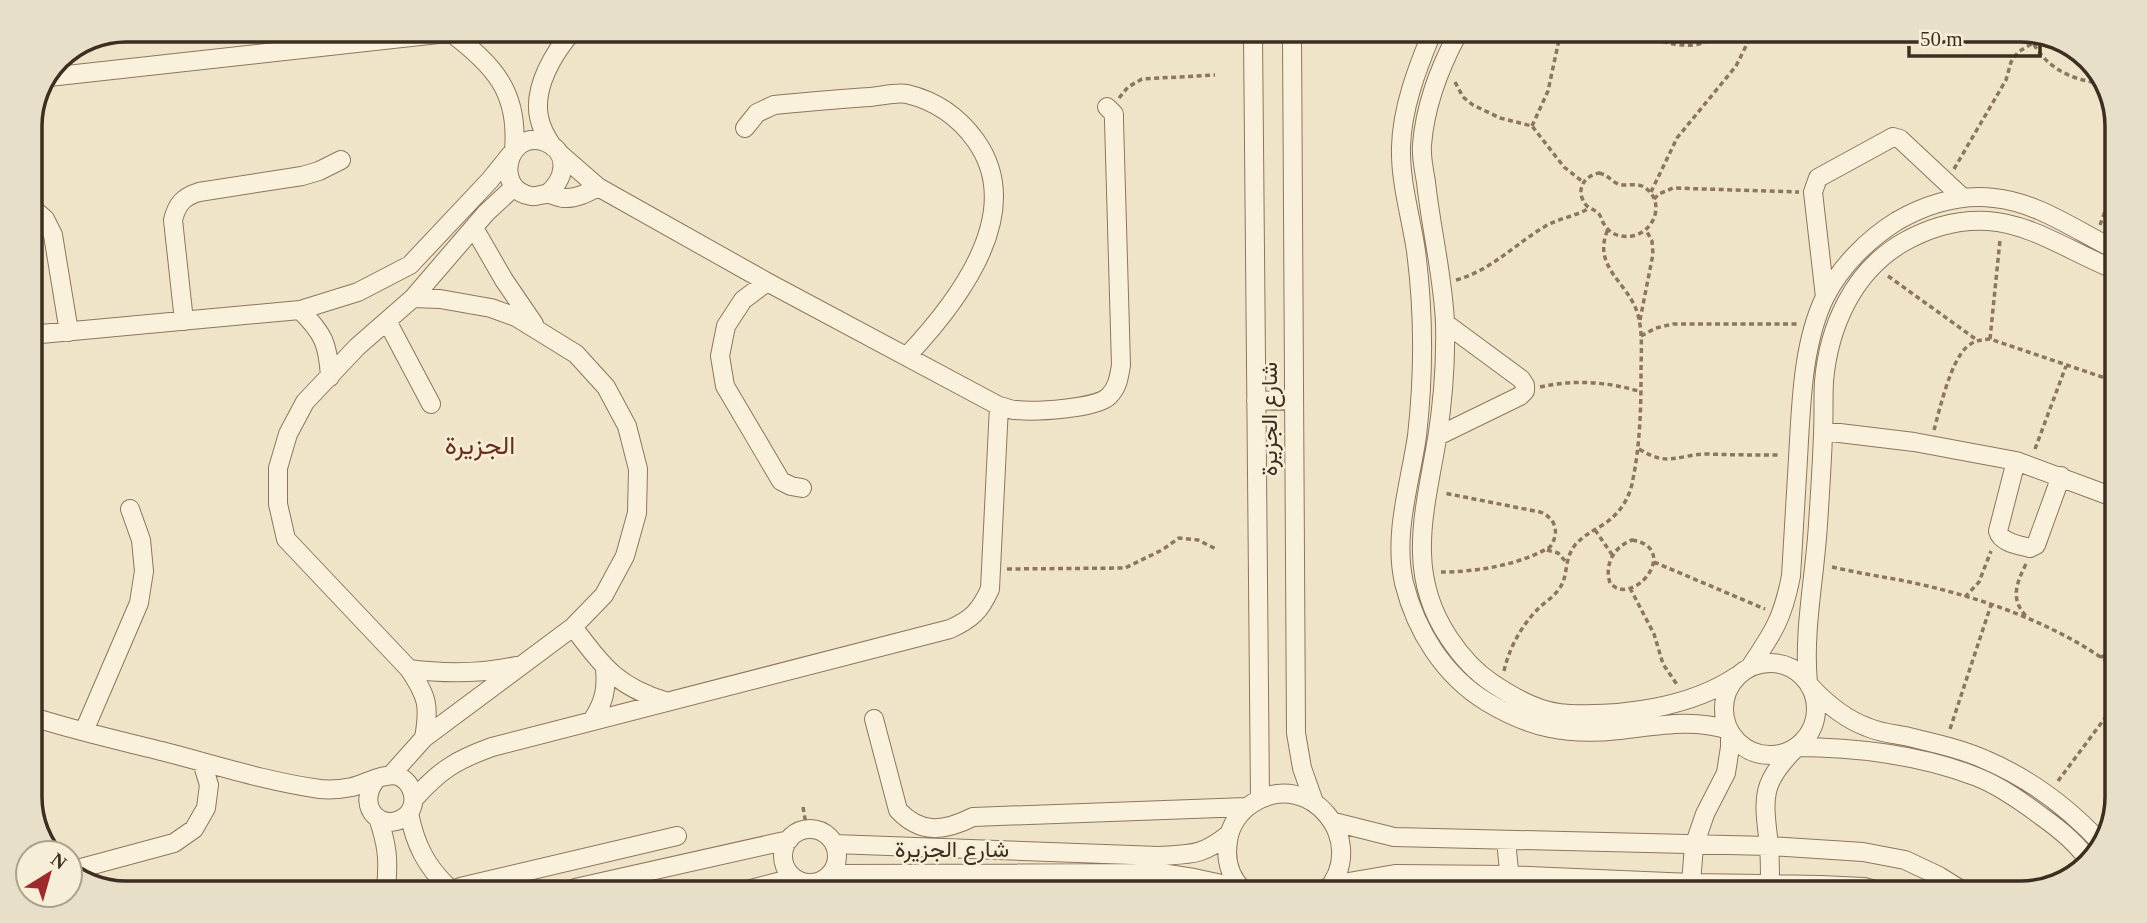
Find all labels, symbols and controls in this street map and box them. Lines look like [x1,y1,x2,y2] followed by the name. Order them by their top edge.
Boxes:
[1909,14,2040,58] scale bar
[1920,27,1963,51] text: 50 m
[1257,362,1285,476] street label: شارع الجزيرة
[445,431,515,461] district label: الجزيرة
[895,837,1009,865] street label: شارع الجزيرة
[14,839,84,909] north arrow
[47,848,71,874] text: N

